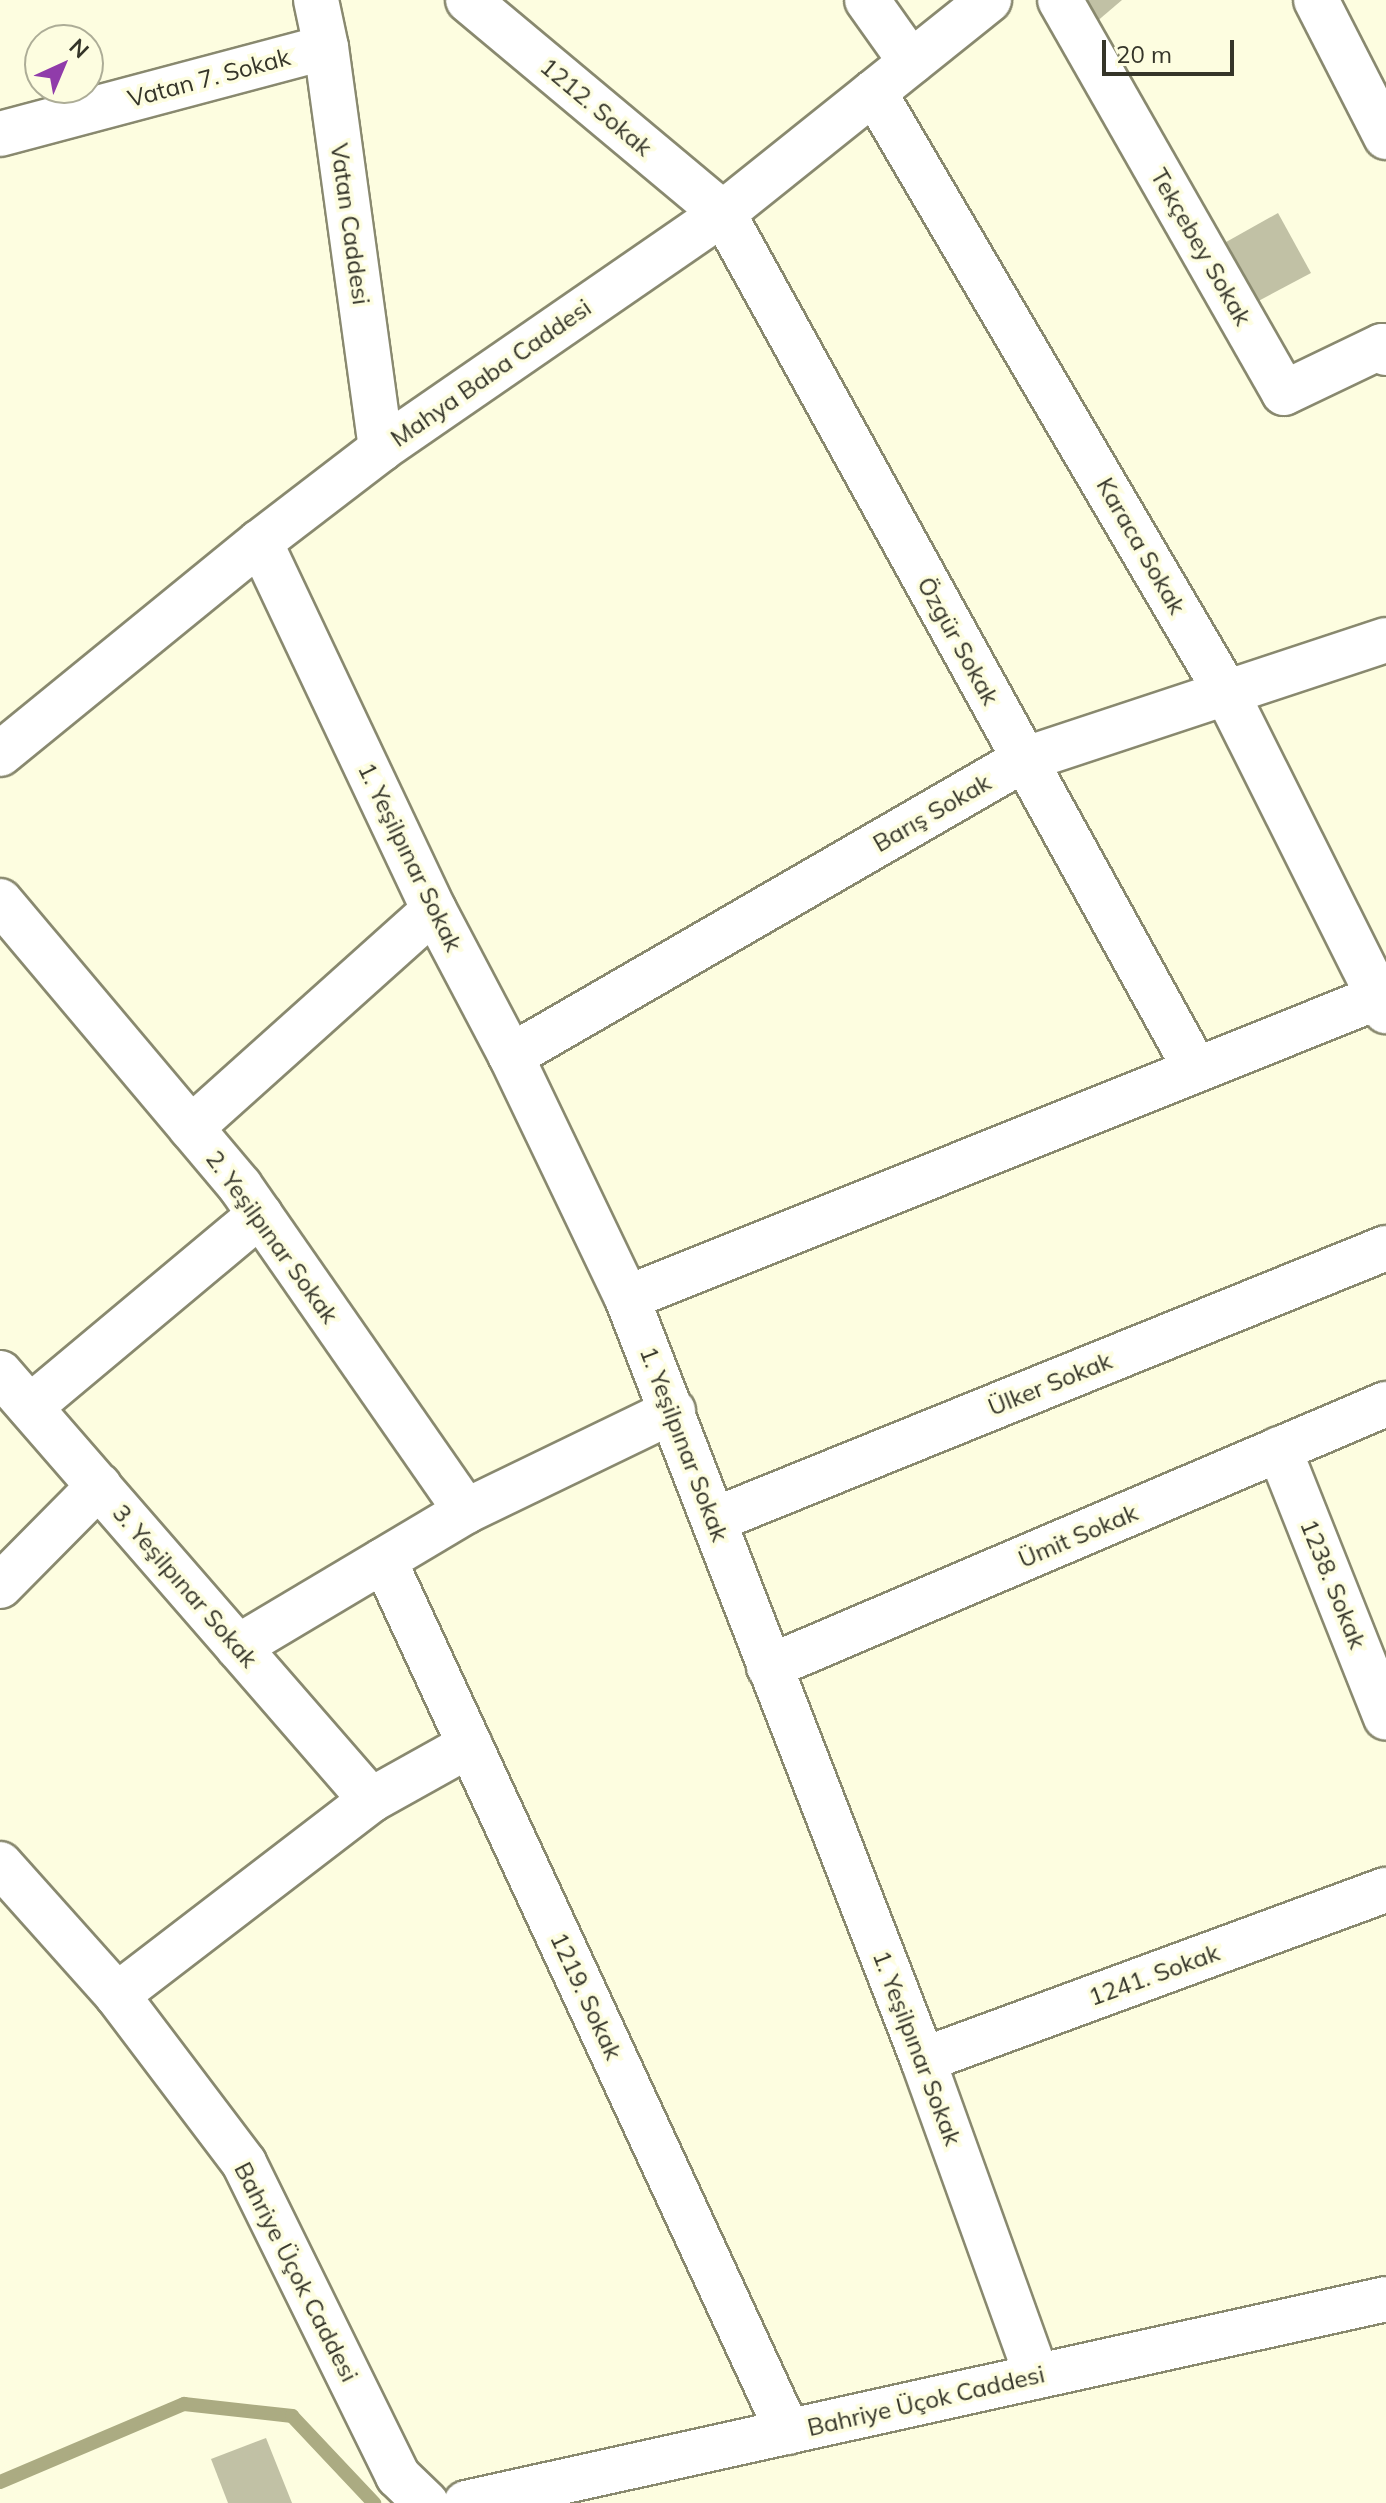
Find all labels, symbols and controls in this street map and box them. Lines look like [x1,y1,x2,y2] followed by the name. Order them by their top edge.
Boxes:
[24,24,104,104] north arrow
[1106,24,1238,74] scale bar
[64,32,95,64] text: N
[1116,39,1172,69] text: 20 m
[125,43,293,113] street label: Vatan 7. Sokak
[534,52,658,162] street label: 1212. Sokak
[324,141,376,307] street label: Vatan Caddesi
[1144,163,1258,331] street label: Tekçebey Sokak
[385,293,597,453] street label: Mahya Baba Caddesi
[1090,473,1192,619] street label: Karaca Sokak
[911,572,1005,710] street label: Özgür Sokak
[352,758,468,956] street label: 1. Yeşilpınar Sokak
[868,768,996,858] street label: Barış Sokak
[200,1145,344,1329] street label: 2. Yeşilpınar Sokak
[634,1342,734,1546] street label: 1. Yeşilpınar Sokak
[984,1346,1116,1422] street label: Ülker Sokak
[1014,1498,1142,1574] street label: Ümit Sokak
[106,1499,264,1673] street label: 3. Yeşilpınar Sokak
[1294,1515,1372,1653] street label: 1238. Sokak
[544,1928,628,2064] street label: 1219. Sokak
[1085,1938,1223,2012] street label: 1241. Sokak
[867,1946,967,2150] street label: 1. Yeşilpınar Sokak
[228,2157,364,2387] street label: Bahriye Üçok Caddesi
[805,2360,1047,2442] street label: Bahriye Üçok Caddesi

